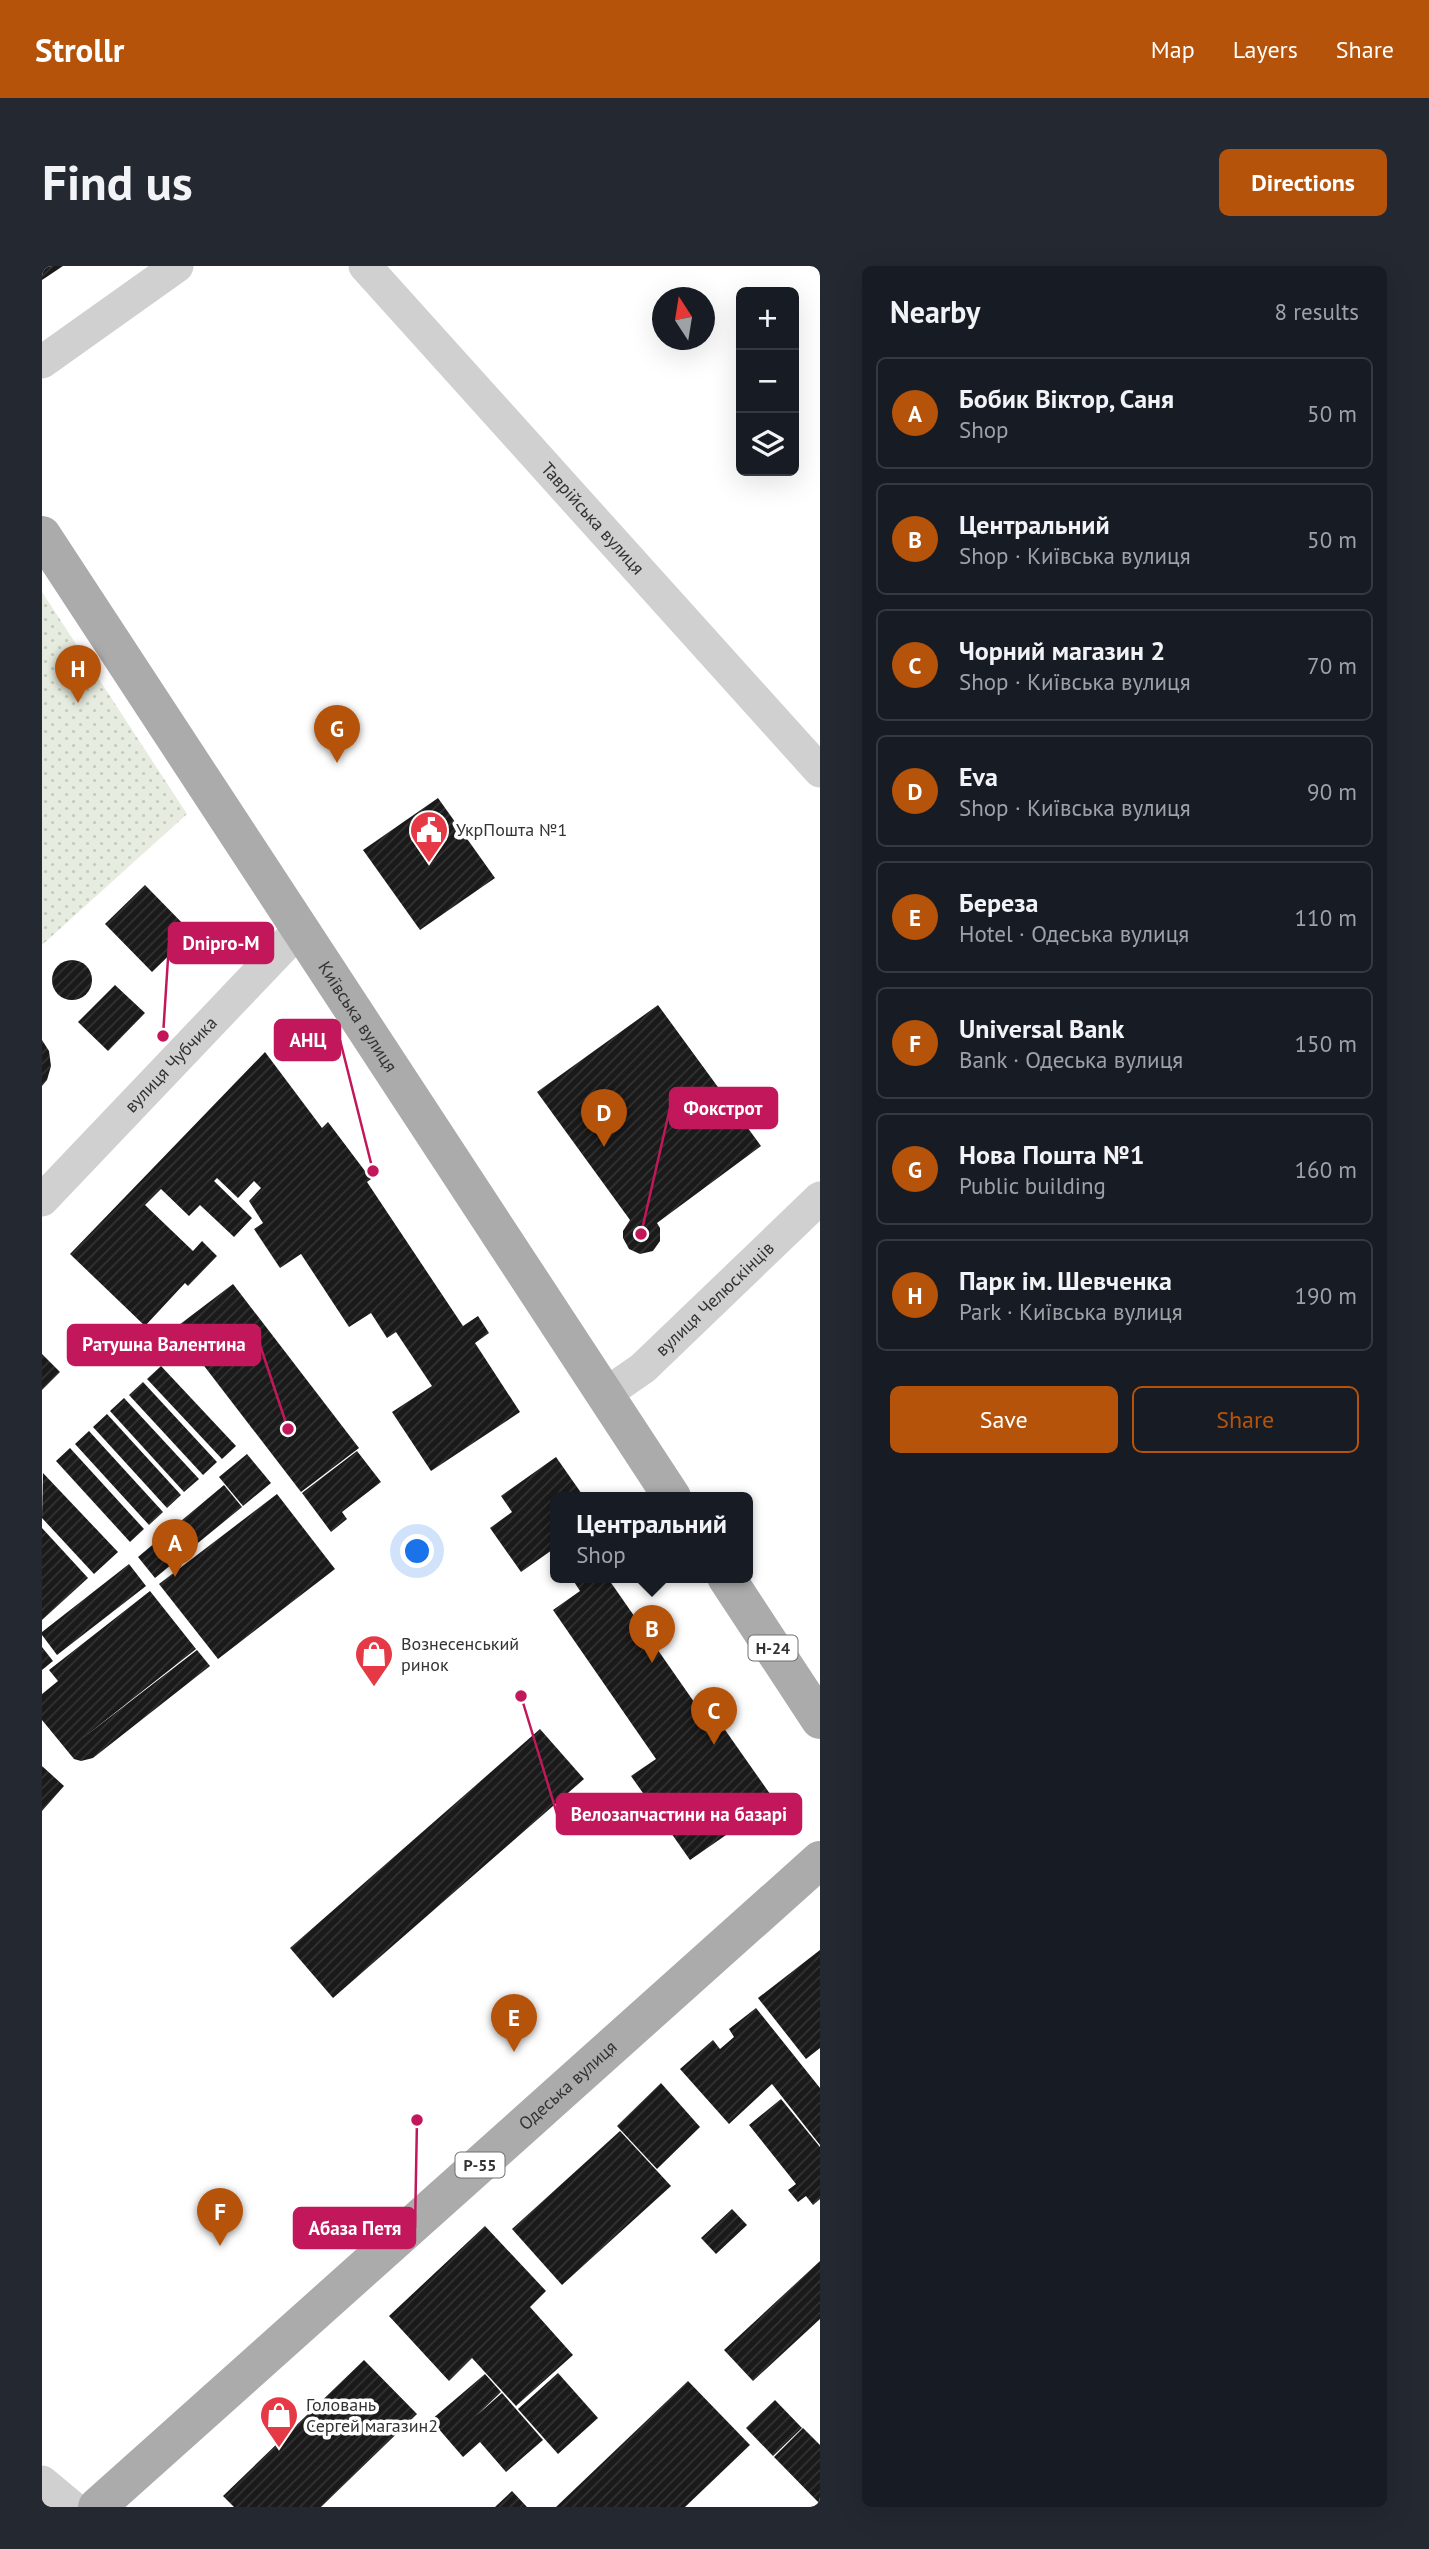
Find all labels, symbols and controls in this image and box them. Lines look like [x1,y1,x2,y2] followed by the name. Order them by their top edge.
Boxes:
[35,28,124,71] text: Strollr
[1151,34,1195,65] text: Map
[1233,34,1298,65] text: Layers
[1336,34,1394,65] text: Share
[1219,149,1387,216] button: Directions
[42,150,193,214] text: Find us
[652,287,715,350] north arrow
[736,287,799,476] map controls
[736,287,799,350] button: +
[890,292,980,331] text: Nearby
[1275,297,1359,326] text: 8 results
[736,350,799,413] button: −
[959,382,1174,415] text: Бобик Віктор, Саня
[908,399,922,428] text: A
[1307,399,1357,428] text: 50 m
[736,413,799,476] button: layers
[959,415,1009,444] text: Shop
[536,457,650,579] street label: Таврійська вулиця
[959,508,1110,541] text: Центральний
[908,525,922,554] text: B
[1307,525,1357,554] text: 50 m
[959,541,1191,570] text: Shop · Київська вулиця
[959,634,1165,667] text: Чорний магазин 2
[55,645,101,703] pin: H
[909,651,921,680] text: C
[1307,651,1357,680] text: 70 m
[959,667,1191,696] text: Shop · Київська вулиця
[314,705,360,763] pin: G
[959,760,998,793] text: Eva
[908,777,922,806] text: D
[1307,777,1357,806] text: 90 m
[959,793,1191,822] text: Shop · Київська вулиця
[408,809,450,864] public building icon: УкрПошта №1
[456,818,567,841] place label: УкрПошта №1
[959,886,1038,919] text: Береза
[909,903,921,932] text: E
[1295,903,1357,932] text: 110 m
[959,919,1189,948] text: Hotel · Одеська вулиця
[169,923,273,963] callout: Dnipro-M
[183,931,259,955] text: Dnipro-M
[313,957,403,1076] street label: Київська вулиця
[119,1011,222,1117] street label: вулиця Чубчика
[959,1012,1124,1045] text: Universal Bank
[275,1020,340,1060] callout: АНЦ
[290,1028,326,1052] text: АНЦ
[909,1029,921,1058] text: F
[1295,1029,1357,1058] text: 150 m
[959,1045,1183,1074] text: Bank · Одеська вулиця
[670,1088,777,1128] callout: Фокстрот
[581,1089,627,1147] pin: D
[684,1096,762,1120] text: Фокстрот
[959,1138,1144,1171] text: Нова Пошта №1
[908,1155,922,1184] text: G
[1295,1155,1357,1184] text: 160 m
[959,1171,1106,1200] text: Public building
[650,1236,779,1361] street label: вулиця Челюскінців
[959,1264,1172,1297] text: Парк ім. Шевченка
[908,1281,922,1310] text: H
[1295,1281,1357,1310] text: 190 m
[959,1297,1183,1326] text: Park · Київська вулиця
[68,1325,260,1365] callout: Ратушна Валентина
[82,1332,246,1356] text: Ратушна Валентина
[890,1386,1118,1453] button: Save
[1132,1386,1359,1453] button: Share
[550,1492,753,1583] popup
[576,1507,727,1540] text: Центральний
[152,1519,198,1577] pin: A
[400,1534,434,1568] your location
[576,1540,626,1569] text: Shop
[629,1605,675,1663] pin: B
[401,1632,519,1676] place label: Вознесенський ринок
[353,1633,395,1688] shop icon: Вознесенський ринок
[748,1636,798,1660] road number: Н-24
[691,1687,737,1745] pin: C
[557,1794,801,1834] callout: Велозапчастини на базарі
[571,1802,787,1826] text: Велозапчастини на базарі
[491,1994,537,2052] pin: E
[514,2035,621,2135] street label: Одеська вулиця
[456,2152,504,2178] road number: Р-55
[197,2188,243,2246] pin: F
[294,2208,415,2248] callout: Абаза Петя
[309,2216,401,2240] text: Абаза Петя
[306,2393,438,2437] place label: Головань Сергей магазин2
[258,2394,300,2449] shop icon: Головань Сергей магазин2

